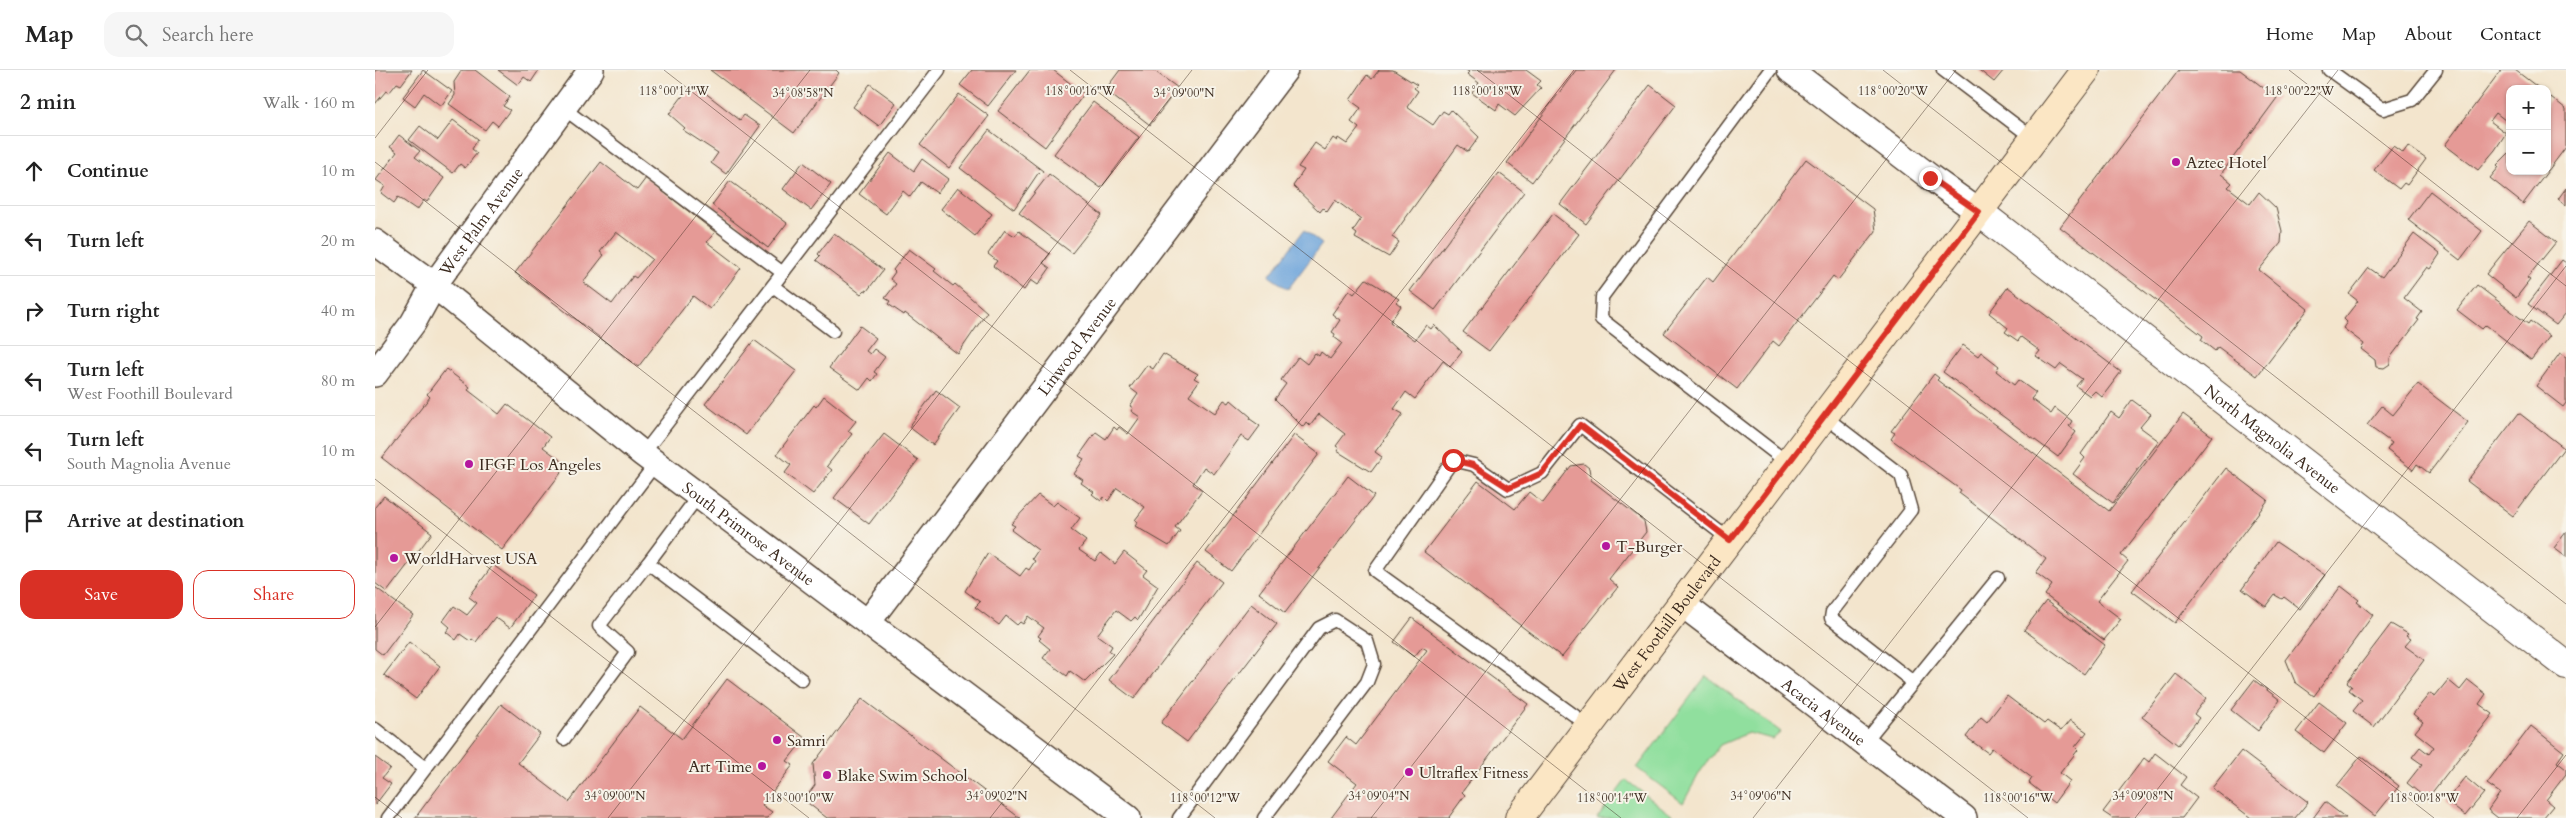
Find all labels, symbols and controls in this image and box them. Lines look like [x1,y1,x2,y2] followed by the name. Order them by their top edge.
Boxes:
[104,12,454,57] search box
[25,18,74,51] text: Map
[122,21,150,49] icon: search
[162,22,254,48] text: Search here
[2266,22,2314,47] text: Home
[2342,22,2376,47] text: Map
[2404,22,2452,47] text: About
[2480,22,2541,47] text: Contact
[639,83,710,99] text: 118°00'14"W
[1045,83,1116,99] text: 118°00'16"W
[1452,83,1523,99] text: 118°00'18"W
[1858,83,1929,99] text: 118°00'20"W
[2264,83,2335,99] text: 118°00'22"W
[773,85,834,101] text: 34°08'58"N
[1154,85,1215,101] text: 34°09'00"N
[2506,85,2551,175] map controls
[2506,85,2551,130] button: +
[20,88,76,117] text: 2 min
[263,92,355,114] text: Walk · 160 m
[2506,130,2551,175] button: −
[2186,152,2267,174] place label: Aztec Hotel
[2170,156,2182,168] marker: Aztec Hotel
[20,157,48,185] icon: ahead
[67,158,149,184] text: Continue
[321,160,355,182] text: 10 m
[434,163,529,282] street label: West Palm Avenue
[1919,167,1942,190] route end
[20,227,48,255] icon: left
[67,228,144,254] text: Turn left
[321,230,355,252] text: 20 m
[1033,293,1122,400] street label: Linwood Avenue
[20,297,48,325] icon: right
[67,298,159,324] text: Turn right
[321,300,355,322] text: 40 m
[67,357,144,383] text: Turn left
[20,367,48,395] icon: left
[321,370,355,392] text: 80 m
[2199,380,2345,499] street label: North Magnolia Avenue
[67,383,233,405] text: West Foothill Boulevard
[67,427,144,453] text: Turn left
[20,437,48,465] icon: left
[321,440,355,462] text: 10 m
[1442,449,1465,472] route start
[67,453,231,475] text: South Magnolia Avenue
[479,454,601,476] place label: IFGF Los Angeles
[463,458,475,470] marker: IFGF Los Angeles
[677,477,819,591] street label: South Primrose Avenue
[20,507,48,535] icon: arrive
[67,508,244,534] text: Arrive at destination
[1616,536,1683,558] place label: T-Burger
[1600,540,1612,552] marker: T-Burger
[403,548,538,570] place label: WorldHarvest USA
[1608,551,1726,698] street label: West Foothill Boulevard
[388,552,400,564] marker: WorldHarvest USA
[20,570,183,619] button: Save
[193,570,355,619] button: Share
[1777,673,1870,752] street label: Acacia Avenue
[787,730,826,752] place label: Samri
[771,734,783,746] marker: Samri
[688,756,752,778] place label: Art Time
[756,760,768,772] marker: Art Time
[1419,762,1528,784] place label: Ultraflex Fitness
[837,765,968,787] place label: Blake Swim School
[1403,766,1415,778] marker: Ultraflex Fitness
[821,769,833,781] marker: Blake Swim School
[585,788,646,804] text: 34°09'00"N
[967,788,1028,804] text: 34°09'02"N
[1349,788,1410,804] text: 34°09'04"N
[1731,788,1792,804] text: 34°09'06"N
[2113,788,2174,804] text: 34°09'08"N
[764,790,835,806] text: 118°00'10"W
[1170,790,1241,806] text: 118°00'12"W
[1577,790,1648,806] text: 118°00'14"W
[1983,790,2054,806] text: 118°00'16"W
[2389,790,2460,806] text: 118°00'18"W

